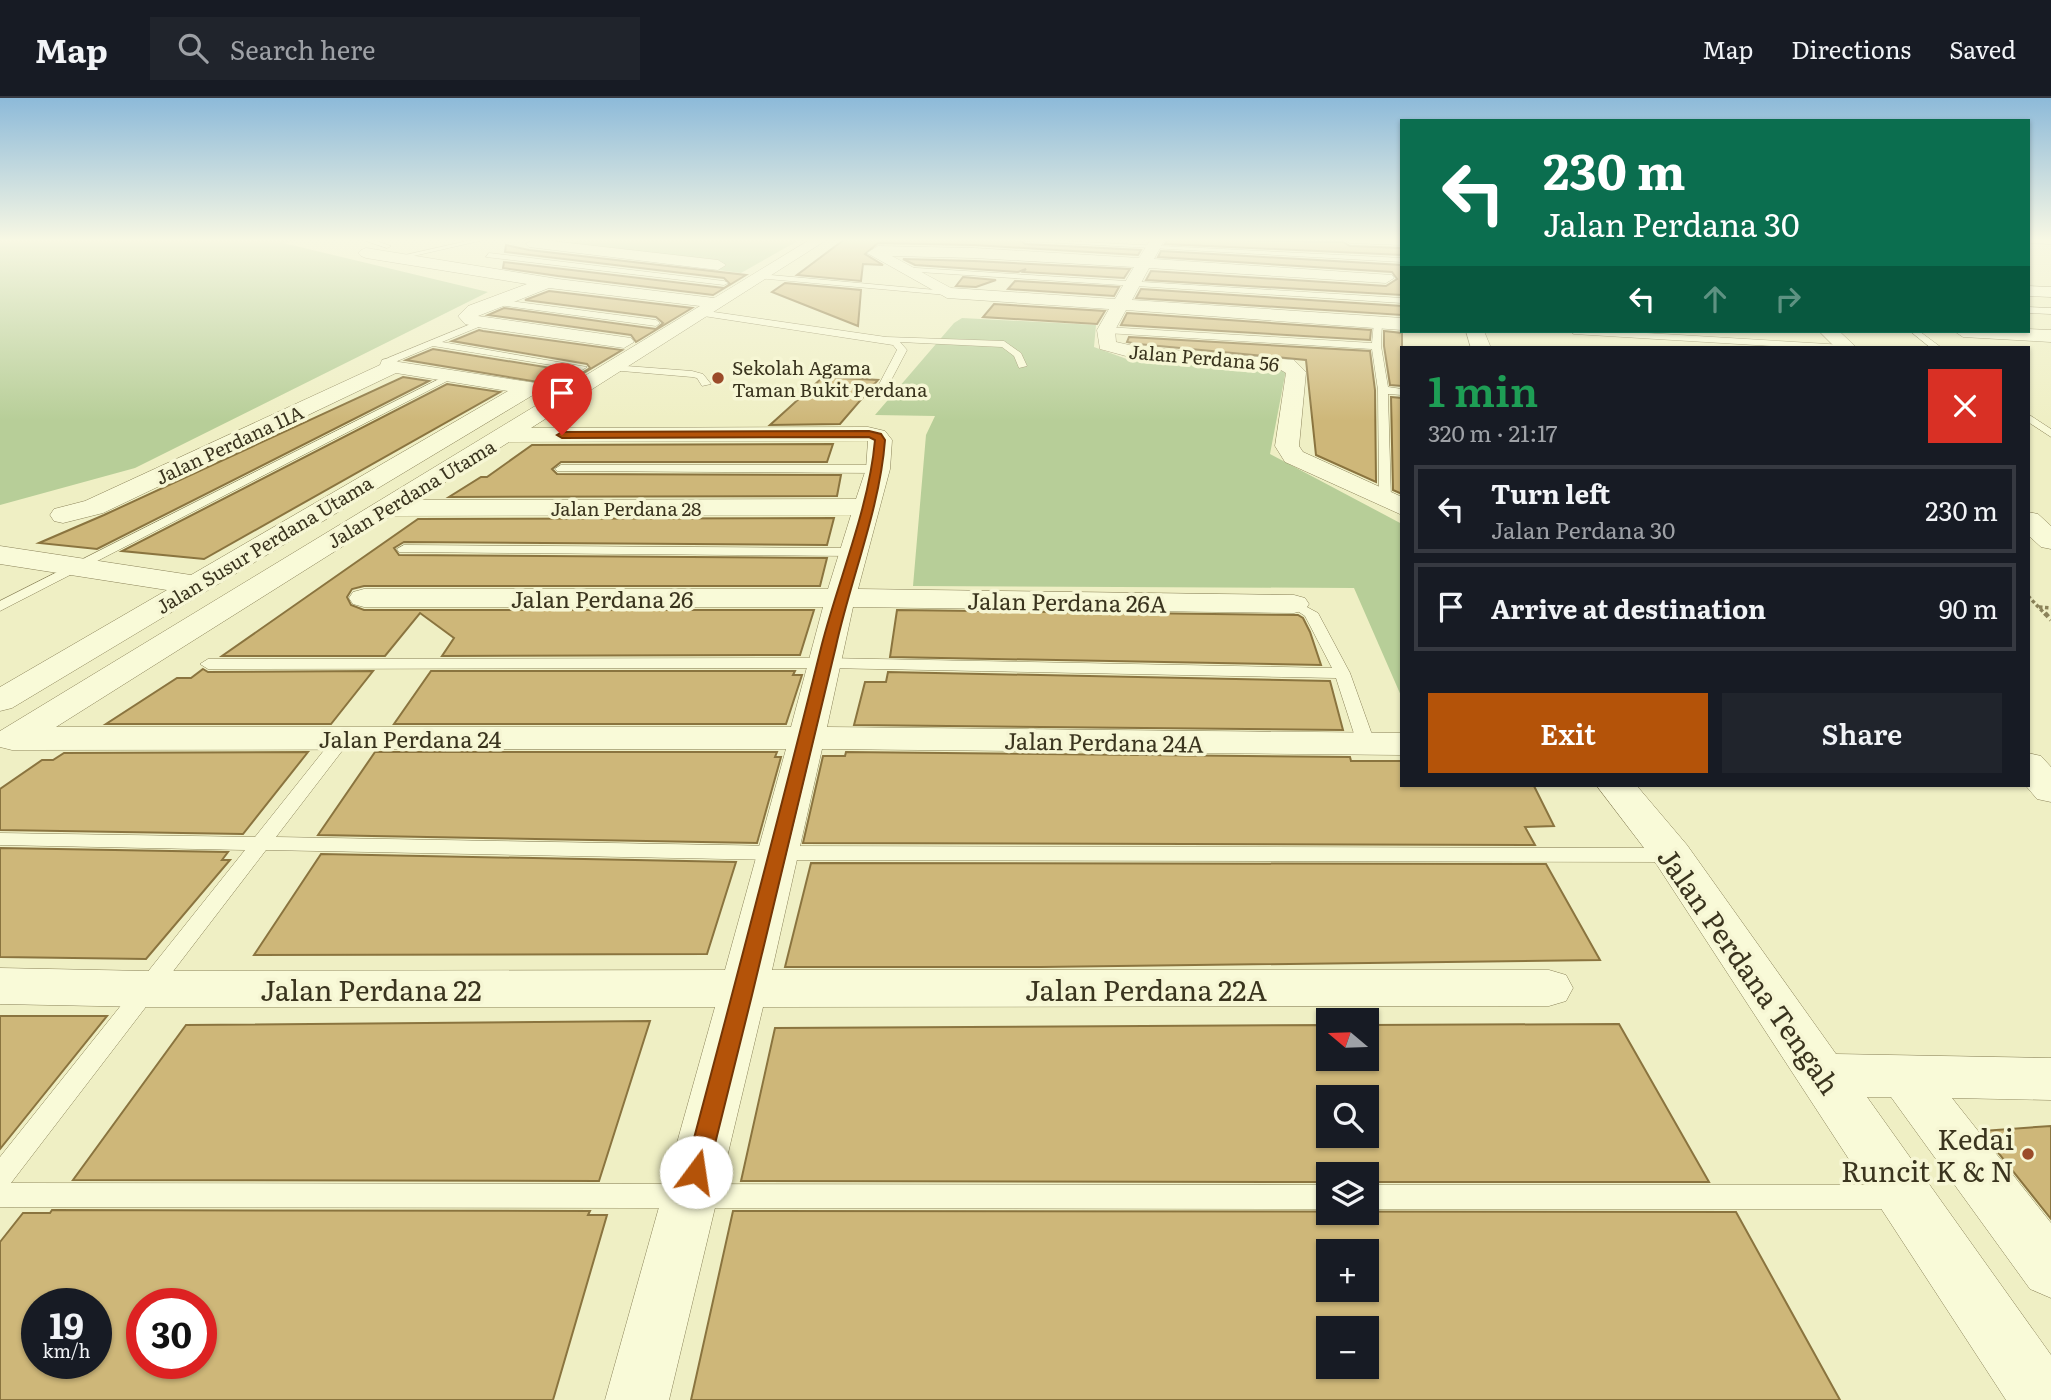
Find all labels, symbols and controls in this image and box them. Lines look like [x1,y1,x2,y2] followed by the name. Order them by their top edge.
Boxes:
[150,17,640,80] search box
[35,24,108,73] text: Map
[174,29,212,67] icon: search
[230,29,376,68] text: Search here
[1702,31,1753,66] text: Map
[1791,31,1911,66] text: Directions
[1949,31,2016,66] text: Saved
[1543,132,1686,205] text: 230 m
[1428,147,1519,238] icon: left
[1543,199,1800,247] text: Jalan Perdana 30
[1623,280,1661,318] icon: left
[1696,280,1734,318] icon: ahead
[1769,280,1807,318] icon: right
[1128,336,1280,378] street label: Jalan Perdana 56
[732,353,928,403] place label: Sekolah Agama Taman Bukit Perdana
[1428,358,1538,420] text: 1 min
[532,363,592,435] pin
[1928,369,2002,443] button: close
[710,370,726,386] marker: Sekolah Agama Taman Bukit Perdana
[543,374,581,412] icon: arrive
[150,397,308,491] street label: Jalan Perdana 11A
[1428,415,1558,449] text: 320 m · 21:17
[322,431,501,554] street label: Jalan Perdana Utama
[150,468,378,620] street label: Jalan Susur Perdana Utama
[1491,473,1610,512] text: Turn left
[1432,490,1470,528] icon: left
[1925,490,1998,529] text: 230 m
[550,494,702,522] street label: Jalan Perdana 28
[1491,512,1675,546] text: Jalan Perdana 30
[511,581,693,615] street label: Jalan Perdana 26
[967,582,1167,620] street label: Jalan Perdana 26A
[1432,588,1470,626] icon: arrive
[1491,588,1766,627] text: Arrive at destination
[1939,588,1998,627] text: 90 m
[1428,693,1708,773] button: Exit
[1722,693,2002,773] button: Share
[319,721,502,755] street label: Jalan Perdana 24
[1004,722,1204,760] street label: Jalan Perdana 24A
[1649,838,1851,1102] street label: Jalan Perdana Tengah
[260,968,482,1010] street label: Jalan Perdana 22
[1025,968,1267,1010] street label: Jalan Perdana 22A
[1316,1008,1379,1071] north arrow
[1316,1008,1379,1379] map controls
[1316,1085,1379,1148] button: search
[1841,1117,2014,1191] place label: Kedai Runcit K & N
[659,1135,733,1209] position arrow
[2020,1146,2036,1162] marker: Kedai Runcit K & N
[1316,1162,1379,1225] button: layers
[1316,1239,1379,1302] button: +
[126,1288,217,1379] speed limit sign: 30
[49,1298,84,1350] text: 19
[1316,1316,1379,1379] button: −
[43,1337,90,1364] text: km/h

